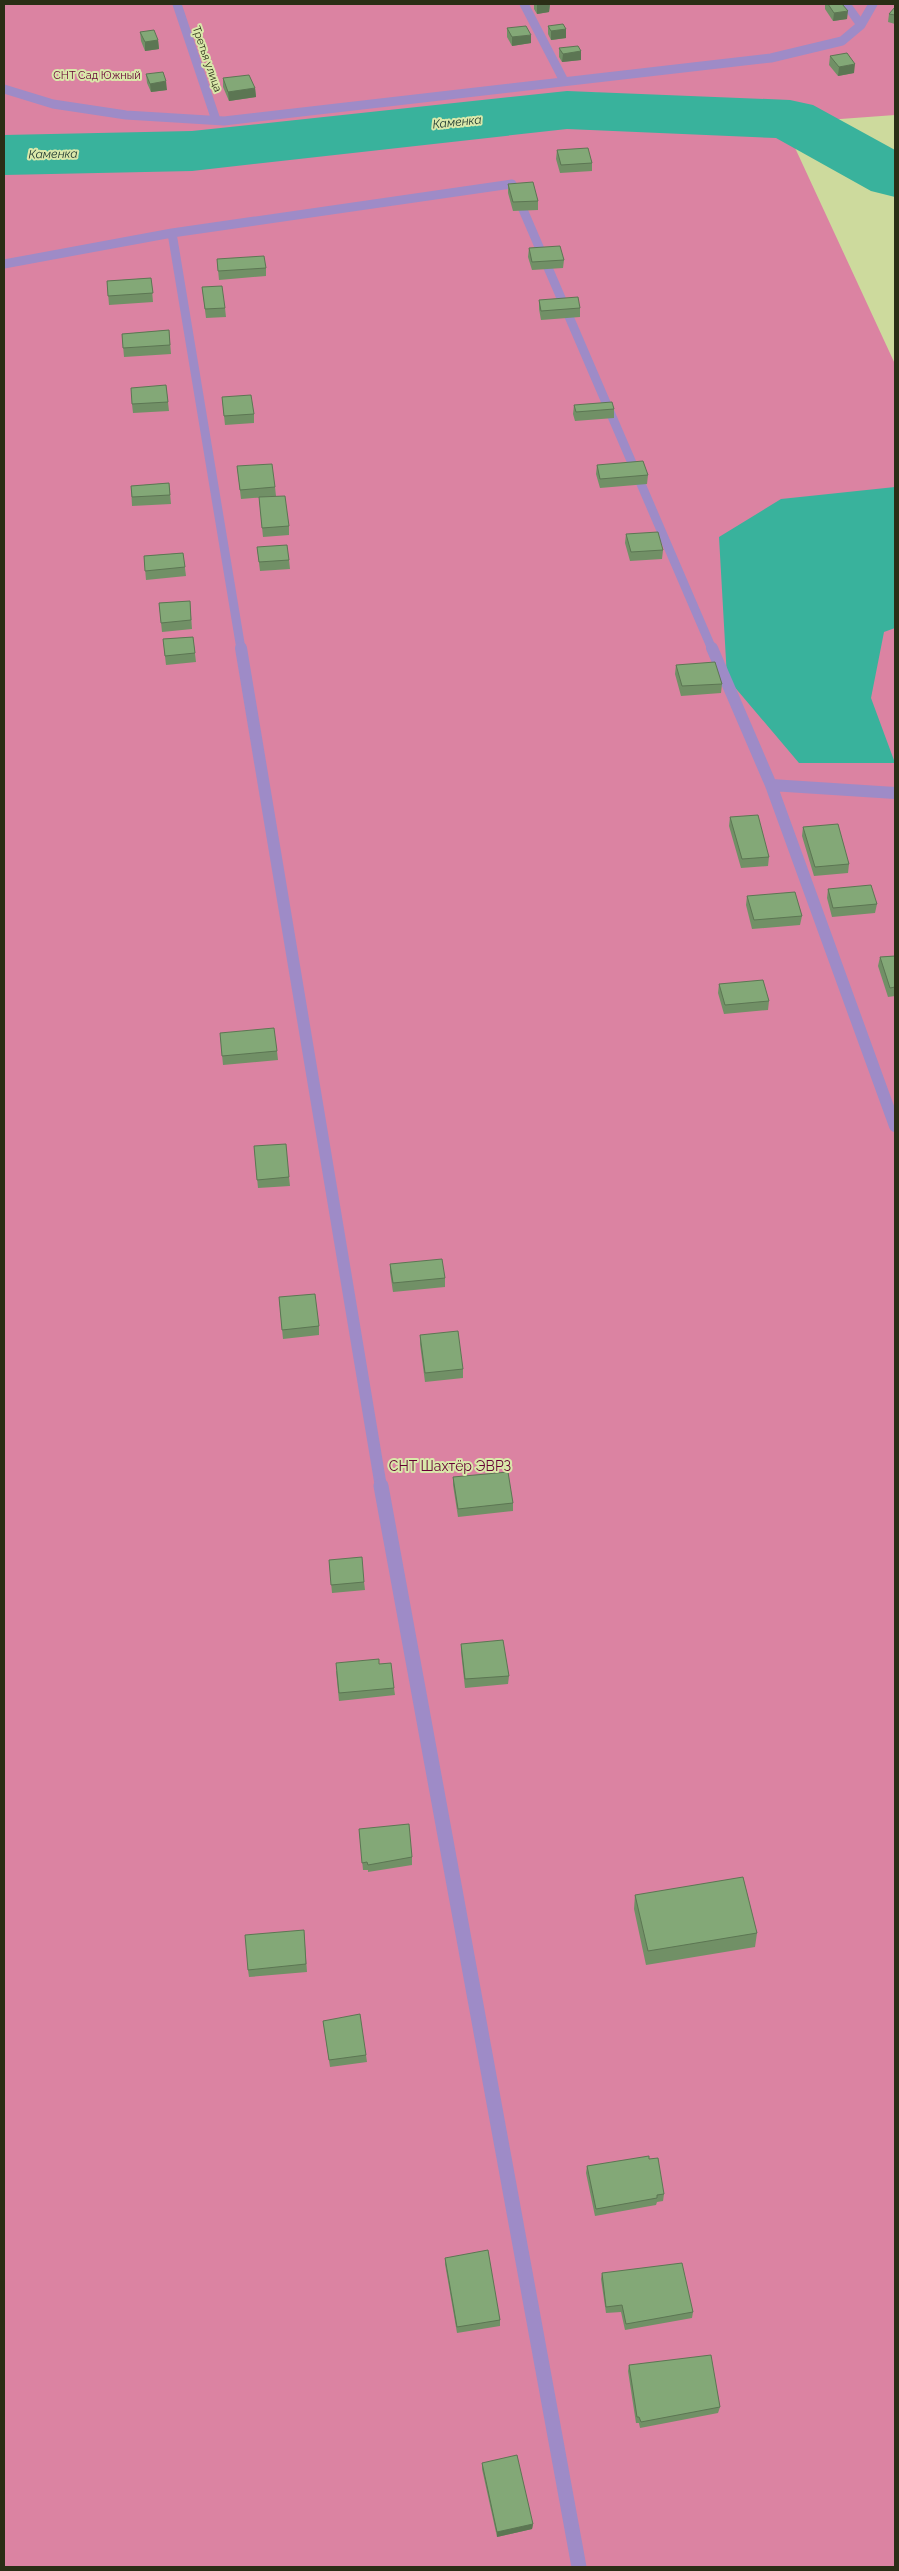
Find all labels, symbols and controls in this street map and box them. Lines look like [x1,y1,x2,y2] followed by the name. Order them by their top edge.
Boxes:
[190,24,224,94] street label: Третья улица
[53,69,141,82] park label: СНТ Сад Южный
[432,112,482,132] water label: Каменка
[28,147,78,161] water label: Каменка
[389,1458,512,1474] park label: СНТ Шахтёр ЭВРЗ

